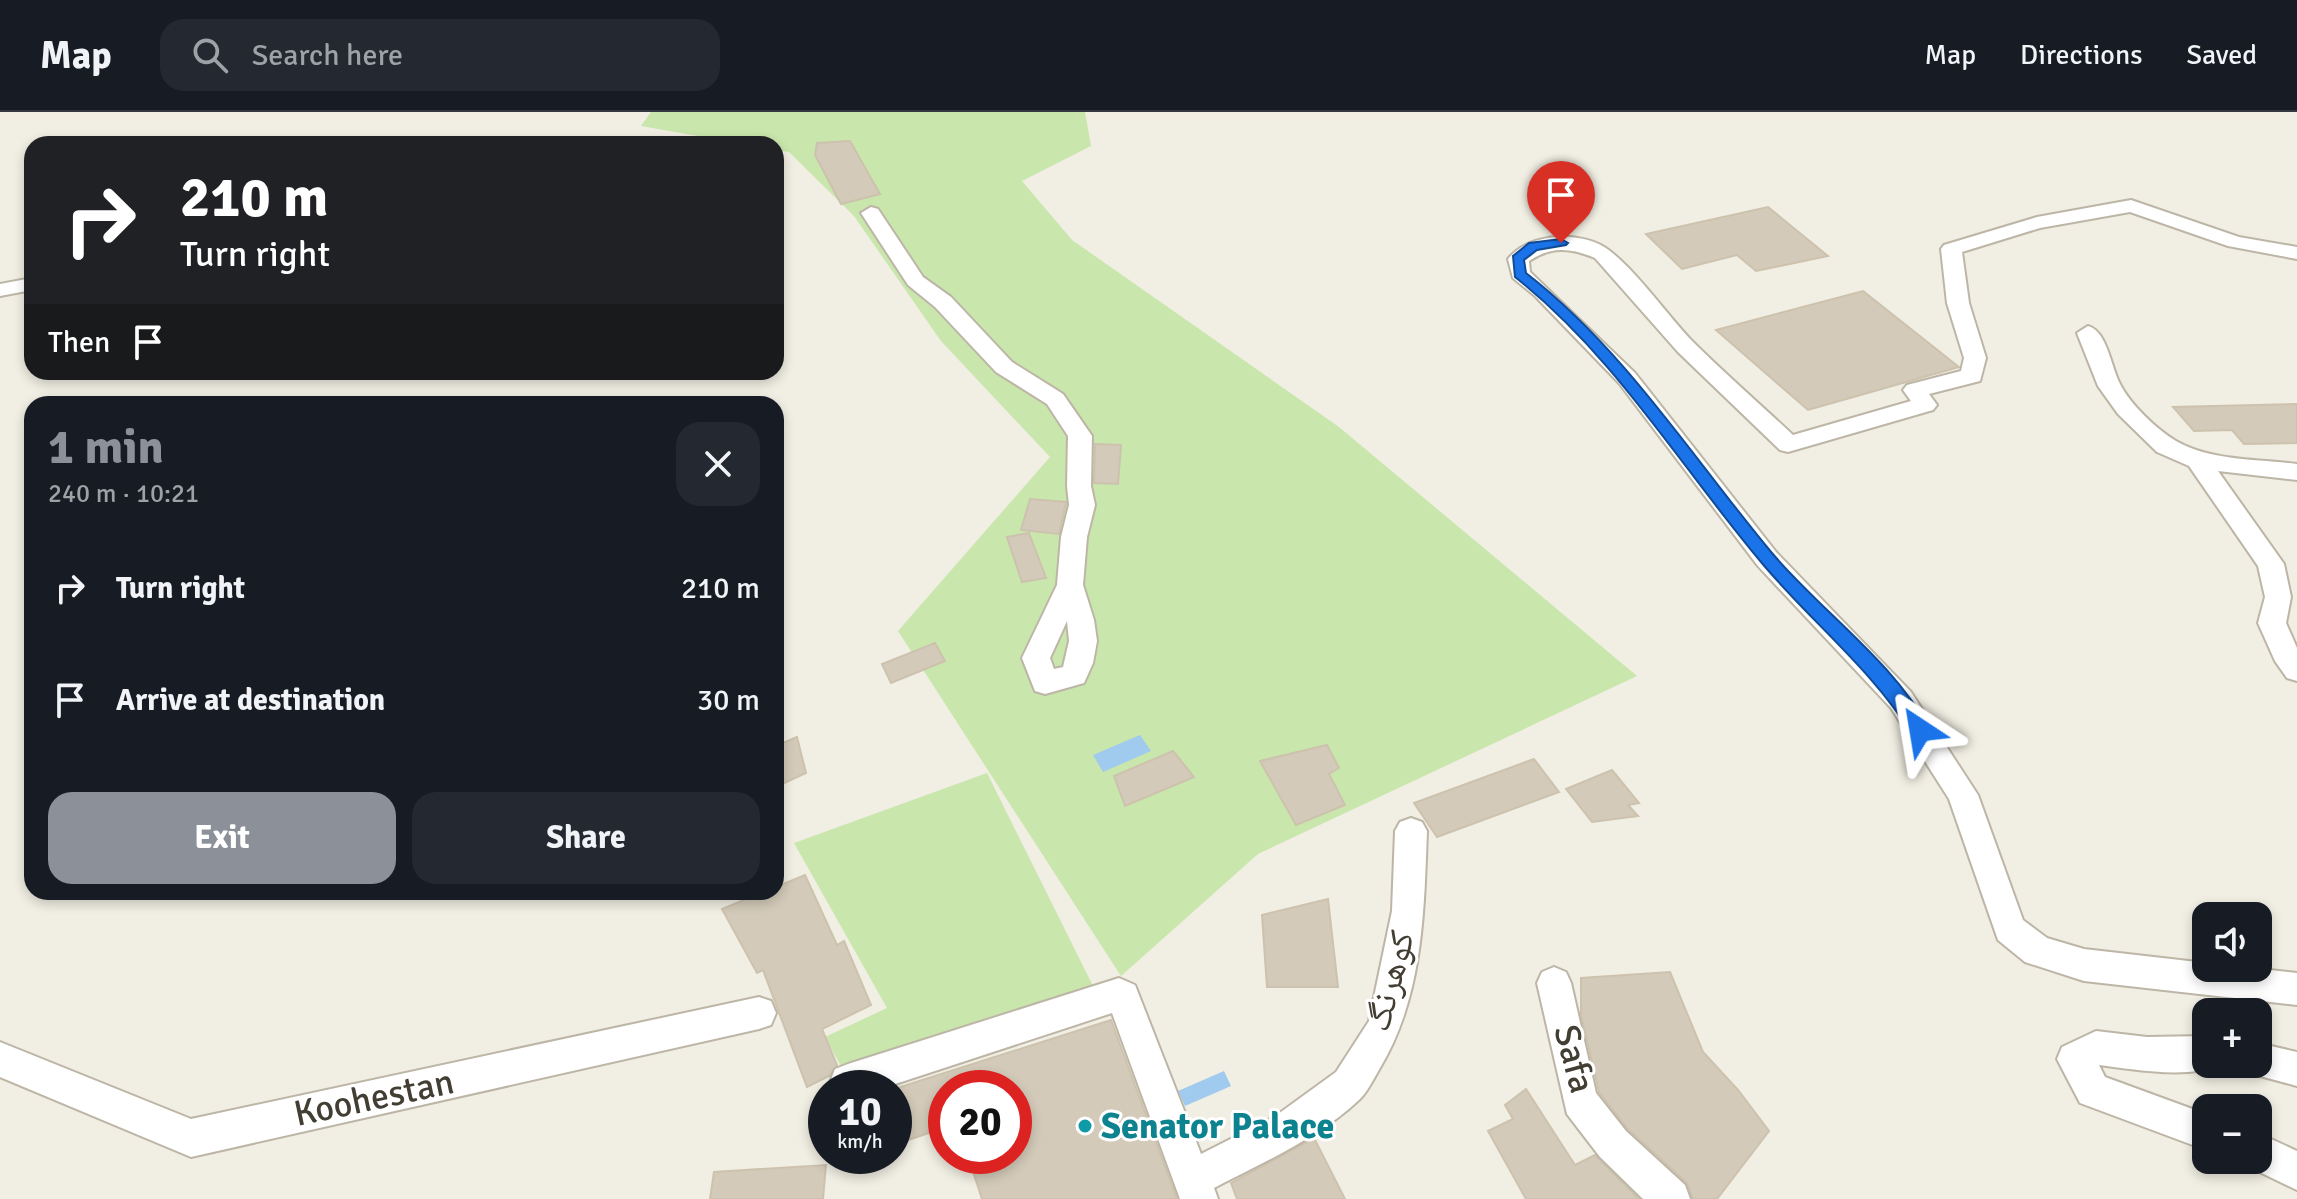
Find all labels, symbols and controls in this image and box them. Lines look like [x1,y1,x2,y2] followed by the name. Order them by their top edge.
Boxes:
[160,19,720,91] search box
[40,32,112,79] text: Map
[188,33,232,77] icon: search
[252,37,403,74] text: Search here
[1924,38,1976,72] text: Map
[2020,38,2142,72] text: Directions
[2186,38,2257,72] text: Saved
[1527,161,1595,243] pin
[180,163,328,232] text: 210 m
[48,168,152,272] icon: right
[1539,173,1583,217] icon: arrive
[180,232,330,277] text: Turn right
[126,320,170,364] icon: arrive
[48,324,110,361] text: Then
[48,418,164,477] text: 1 min
[676,422,760,506] button: close
[48,478,199,510] text: 240 m · 10:21
[48,566,92,610] icon: right
[116,570,245,607] text: Turn right
[681,570,760,607] text: 210 m
[48,678,92,722] icon: arrive
[116,682,385,719] text: Arrive at destination
[697,682,760,719] text: 30 m
[1878,688,1962,772] position arrow
[48,792,396,884] button: Exit
[412,792,760,884] button: Share
[2192,902,2272,1174] map controls
[2192,902,2272,982] button: sound
[1355,926,1425,1036] street label: کوهرنگ
[2192,998,2272,1078] button: +
[1543,1020,1605,1098] street label: Safa
[290,1059,458,1137] street label: Koohestan
[928,1070,1032,1174] speed limit sign: 20
[838,1087,882,1137] text: 10
[2192,1094,2272,1174] button: −
[1101,1104,1334,1149] place label: Senator Palace
[1076,1117,1094,1135] marker: Senator Palace
[837,1129,883,1154] text: km/h

